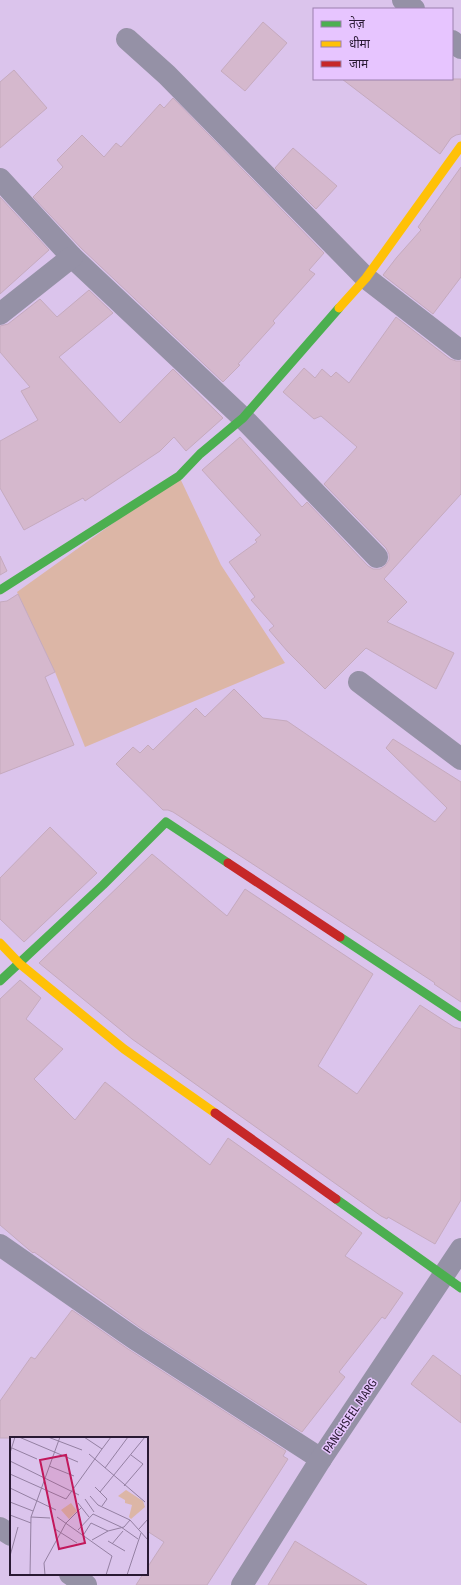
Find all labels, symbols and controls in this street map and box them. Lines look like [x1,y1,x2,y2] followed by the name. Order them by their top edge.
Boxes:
[313,8,453,80] legend
[349,16,366,31] text: तेज़
[349,36,371,51] text: धीमा
[349,57,369,71] text: जाम
[320,1376,380,1456] street label: PANCHSEEL MARG
[10,1437,148,1575] inset map

